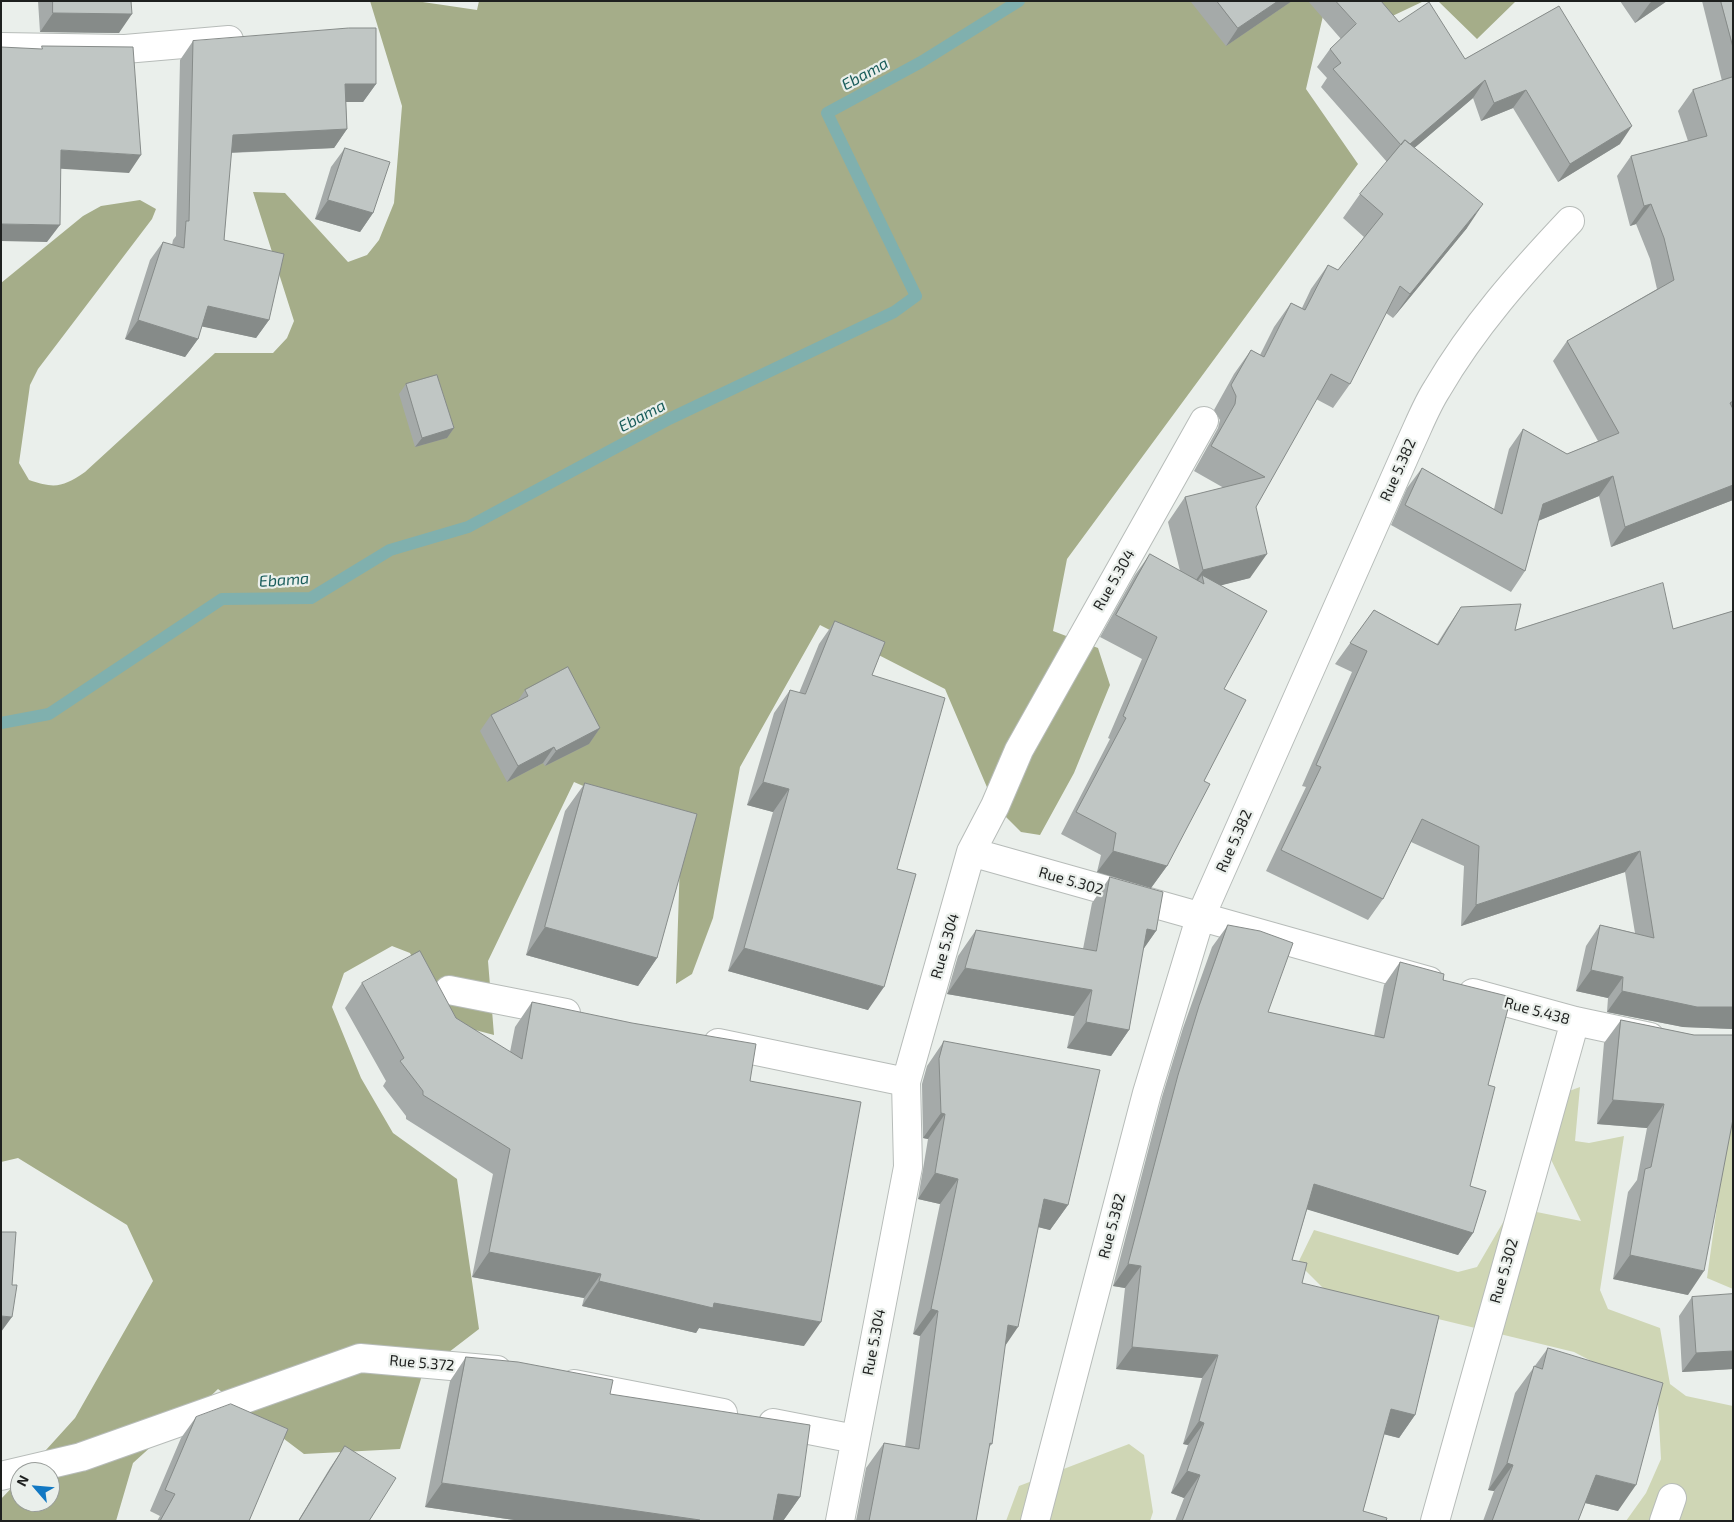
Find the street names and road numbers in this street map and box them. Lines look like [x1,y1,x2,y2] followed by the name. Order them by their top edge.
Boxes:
[1376,436,1420,504] street label: Rue 5.382
[1089,546,1139,614] street label: Rue 5.304
[1212,807,1256,875] street label: Rue 5.382
[1037,863,1105,899] street label: Rue 5.302
[927,911,963,981] street label: Rue 5.304
[1502,994,1572,1028] street label: Rue 5.438
[1095,1192,1129,1260] street label: Rue 5.382
[1486,1237,1522,1305] street label: Rue 5.302
[859,1307,889,1377] street label: Rue 5.304
[389,1351,455,1375] street label: Rue 5.372

